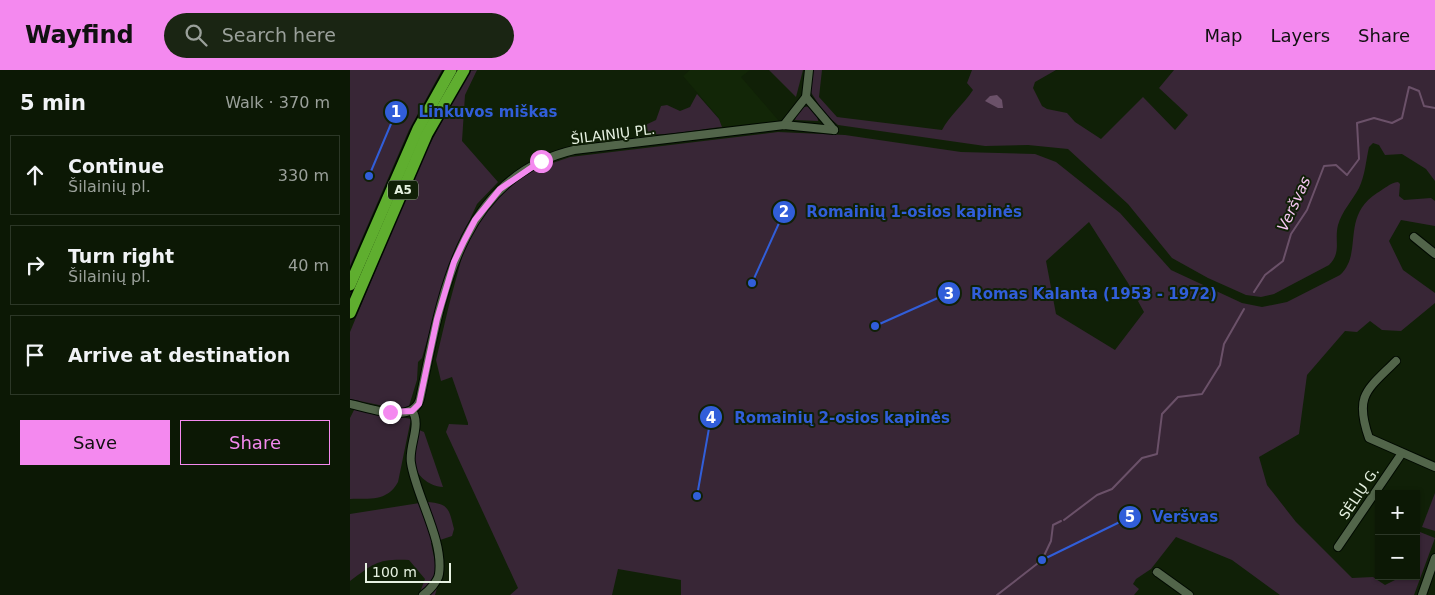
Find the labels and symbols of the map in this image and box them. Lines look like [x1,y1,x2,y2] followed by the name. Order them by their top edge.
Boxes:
[383,97,567,127] callout: Linkuvos miškas
[391,103,401,121] text: 1
[419,103,558,121] text: Linkuvos miškas
[570,120,656,147] street label: ŠILAINIŲ PL.
[530,150,553,173] route start
[1273,174,1315,234] water label: Veršvas
[388,180,418,200] road number: A5
[771,197,1032,227] callout: Romainių 1-osios kapinės
[779,203,789,221] text: 2
[806,203,1022,221] text: Romainių 1-osios kapinės
[936,278,1227,308] callout: Romas Kalanta (1953 - 1972)
[944,285,954,303] text: 3
[971,285,1217,303] text: Romas Kalanta (1953 - 1972)
[379,401,402,424] route end
[699,402,959,432] callout: Romainių 2-osios kapinės
[706,409,716,427] text: 4
[734,409,950,427] text: Romainių 2-osios kapinės
[1335,463,1382,522] street label: SĖLIŲ G.
[1117,502,1228,532] callout: Veršvas
[1125,508,1135,526] text: 5
[1152,508,1218,526] text: Veršvas
[365,560,451,583] scale bar

